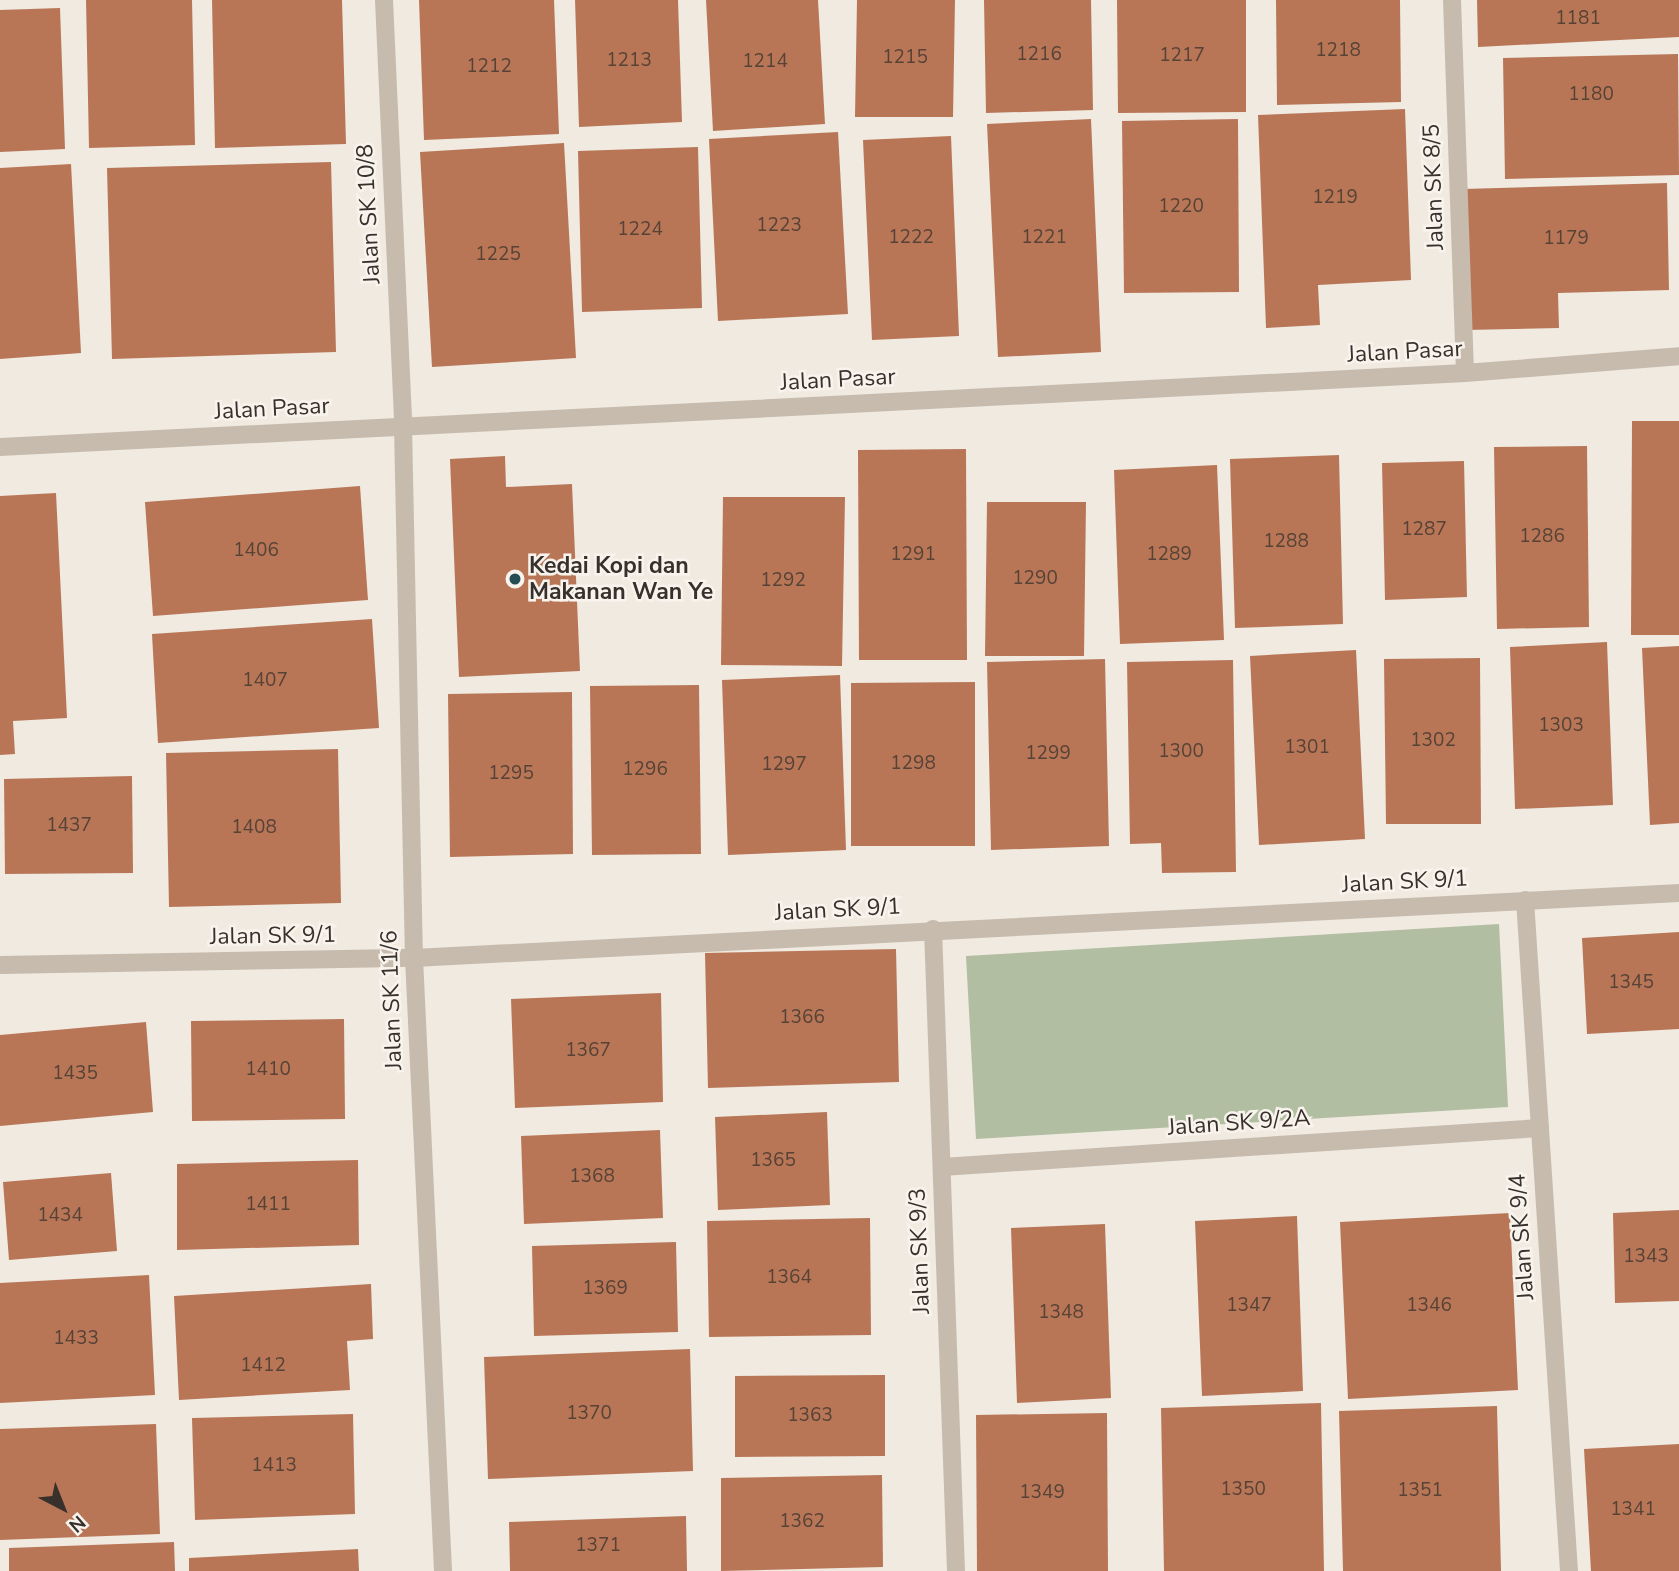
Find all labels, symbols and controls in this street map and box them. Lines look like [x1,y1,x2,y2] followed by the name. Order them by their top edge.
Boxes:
[1555,8,1601,30] house number: 1181
[1315,40,1361,62] house number: 1218
[1016,44,1062,66] house number: 1216
[1159,45,1205,67] house number: 1217
[882,47,928,69] house number: 1215
[606,50,652,72] house number: 1213
[742,51,788,73] house number: 1214
[466,56,512,78] house number: 1212
[1568,84,1614,106] house number: 1180
[1418,123,1450,251] street label: Jalan SK 8/5
[352,143,386,285] street label: Jalan SK 10/8
[1312,187,1358,209] house number: 1219
[1158,196,1204,218] house number: 1220
[756,215,802,237] house number: 1223
[617,219,663,241] house number: 1224
[888,227,934,249] house number: 1222
[1021,227,1067,249] house number: 1221
[1543,228,1589,250] house number: 1179
[475,244,521,266] house number: 1225
[1347,335,1463,369] street label: Jalan Pasar
[780,363,896,397] street label: Jalan Pasar
[214,392,330,426] street label: Jalan Pasar
[1401,519,1447,541] house number: 1287
[1519,526,1565,548] house number: 1286
[1263,531,1309,553] house number: 1288
[233,540,279,562] house number: 1406
[890,544,936,566] house number: 1291
[1146,544,1192,566] house number: 1289
[529,552,713,606] place label: Kedai Kopi dan Makanan Wan Ye
[1012,568,1058,590] house number: 1290
[760,570,806,592] house number: 1292
[507,571,523,587] marker: Kedai Kopi dan Makanan Wan Ye
[242,670,288,692] house number: 1407
[1538,715,1584,737] house number: 1303
[1410,730,1456,752] house number: 1302
[1284,737,1330,759] house number: 1301
[1158,741,1204,763] house number: 1300
[1025,743,1071,765] house number: 1299
[890,753,936,775] house number: 1298
[761,754,807,776] house number: 1297
[622,759,668,781] house number: 1296
[488,763,534,785] house number: 1295
[46,815,92,837] house number: 1437
[231,817,277,839] house number: 1408
[1341,865,1469,899] street label: Jalan SK 9/1
[774,893,902,927] street label: Jalan SK 9/1
[210,921,336,951] street label: Jalan SK 9/1
[376,930,408,1070] street label: Jalan SK 11/6
[1608,972,1654,994] house number: 1345
[779,1007,825,1029] house number: 1366
[565,1040,611,1062] house number: 1367
[245,1059,291,1081] house number: 1410
[52,1063,98,1085] house number: 1435
[1167,1104,1311,1142] street label: Jalan SK 9/2A
[750,1150,796,1172] house number: 1365
[569,1166,615,1188] house number: 1368
[1504,1173,1540,1301] street label: Jalan SK 9/4
[904,1187,936,1315] street label: Jalan SK 9/3
[245,1194,291,1216] house number: 1411
[37,1205,83,1227] house number: 1434
[1623,1246,1669,1268] house number: 1343
[766,1267,812,1289] house number: 1364
[582,1278,628,1300] house number: 1369
[1226,1295,1272,1317] house number: 1347
[1406,1295,1452,1317] house number: 1346
[1038,1302,1084,1324] house number: 1348
[53,1328,99,1350] house number: 1433
[240,1355,286,1377] house number: 1412
[566,1403,612,1425] house number: 1370
[787,1405,833,1427] house number: 1363
[251,1455,297,1477] house number: 1413
[28,1473,98,1543] north arrow
[1220,1479,1266,1501] house number: 1350
[1397,1480,1443,1502] house number: 1351
[1019,1482,1065,1504] house number: 1349
[1610,1499,1656,1521] house number: 1341
[63,1509,91,1538] text: N
[779,1511,825,1533] house number: 1362
[575,1535,621,1557] house number: 1371

